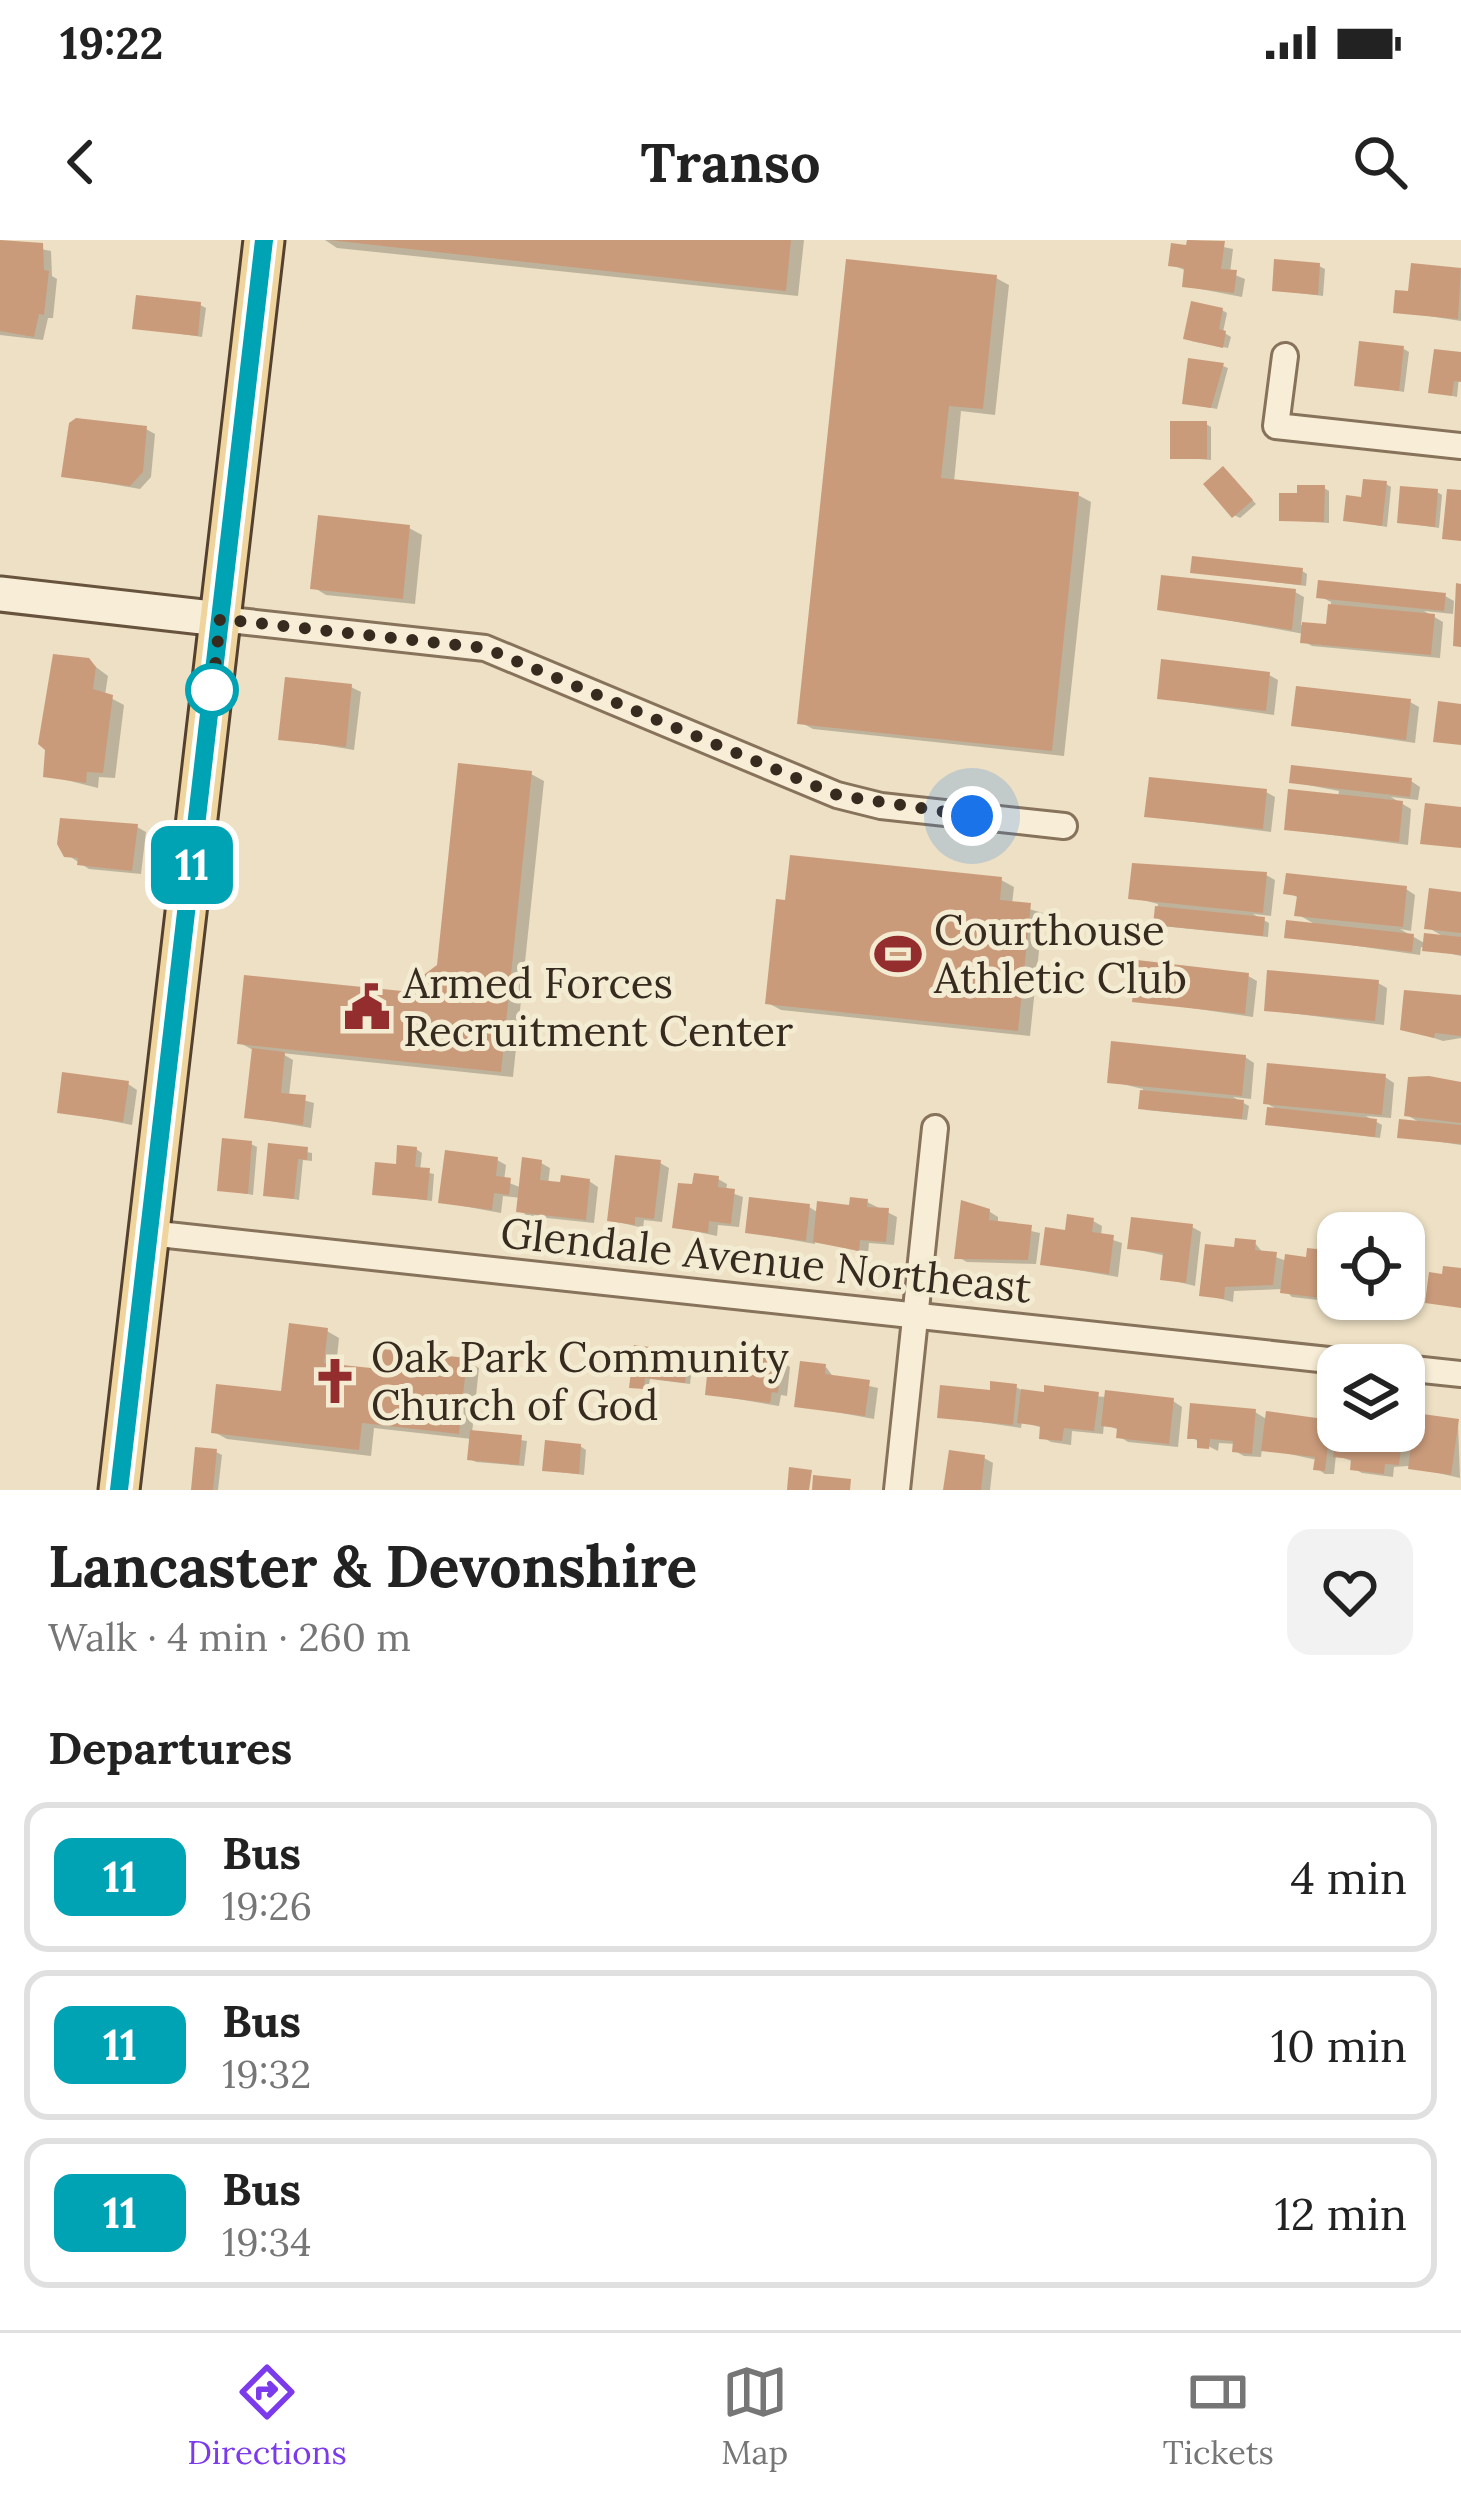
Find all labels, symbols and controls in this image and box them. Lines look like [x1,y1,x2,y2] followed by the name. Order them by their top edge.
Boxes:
[60,14,163,71] text: 19:22
[640,128,821,197] text: Transo
[48,129,114,195] icon: back
[1347,129,1413,195] icon: search
[187,665,237,715] unlabelled marker
[942,786,1002,846] your location
[138,826,246,904] line badge: 11
[175,838,209,892] text: 11
[933,903,1187,1005] place label: Courthouse Athletic Club
[873,929,923,979] sports icon: Courthouse Athletic Club
[402,956,793,1058] place label: Armed Forces Recruitment Center
[342,982,392,1032] public building icon: Armed Forces Recruitment Center
[498,1205,1035,1315] street label: Glendale Avenue Northeast
[1317,1212,1425,1452] map controls
[1317,1212,1425,1320] button: locate
[371,1330,789,1432] place label: Oak Park Community Church of God
[1317,1344,1425,1452] button: layers
[310,1356,360,1406] church icon: Oak Park Community Church of God
[1287,1529,1413,1655] button: heart
[48,1530,697,1603] text: Lancaster & Devonshire
[48,1612,411,1662] text: Walk · 4 min · 260 m
[48,1719,292,1776] text: Departures
[222,1824,301,1881] text: Bus
[1291,1849,1407,1906] text: 4 min
[103,1850,137,1904] text: 11
[222,1881,312,1931] text: 19:26
[222,1992,301,2049] text: Bus
[1271,2017,1407,2074] text: 10 min
[103,2018,137,2072] text: 11
[222,2049,311,2099] text: 19:32
[222,2160,301,2217] text: Bus
[1274,2185,1407,2242] text: 12 min
[103,2186,137,2240] text: 11
[222,2217,311,2267] text: 19:34
[187,2359,347,2473] tab: Directions
[721,2359,788,2473] tab: Map
[1163,2359,1274,2473] tab: Tickets

